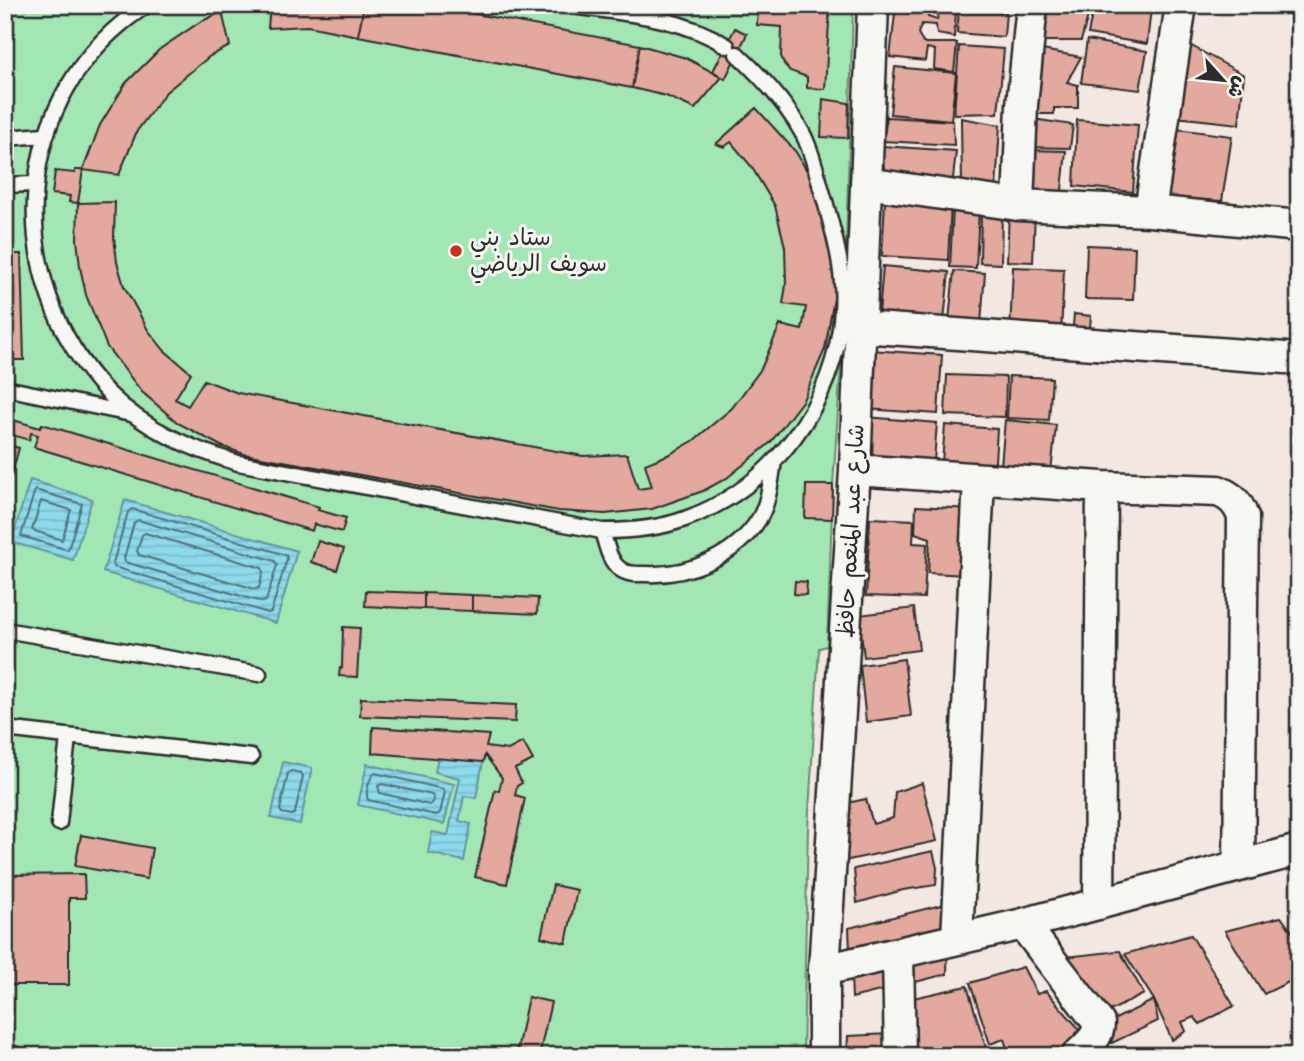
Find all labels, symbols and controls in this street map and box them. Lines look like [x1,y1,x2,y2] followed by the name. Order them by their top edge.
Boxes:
[1188,46,1258,116] north arrow
[1220,72,1254,103] text: ش
[470,222,607,284] place label: ستاد بني سويف الرياضي
[448,243,464,259] marker: ستاد بني سويف الرياضي
[829,423,874,639] street label: شارع عبد المنعم حافظ

